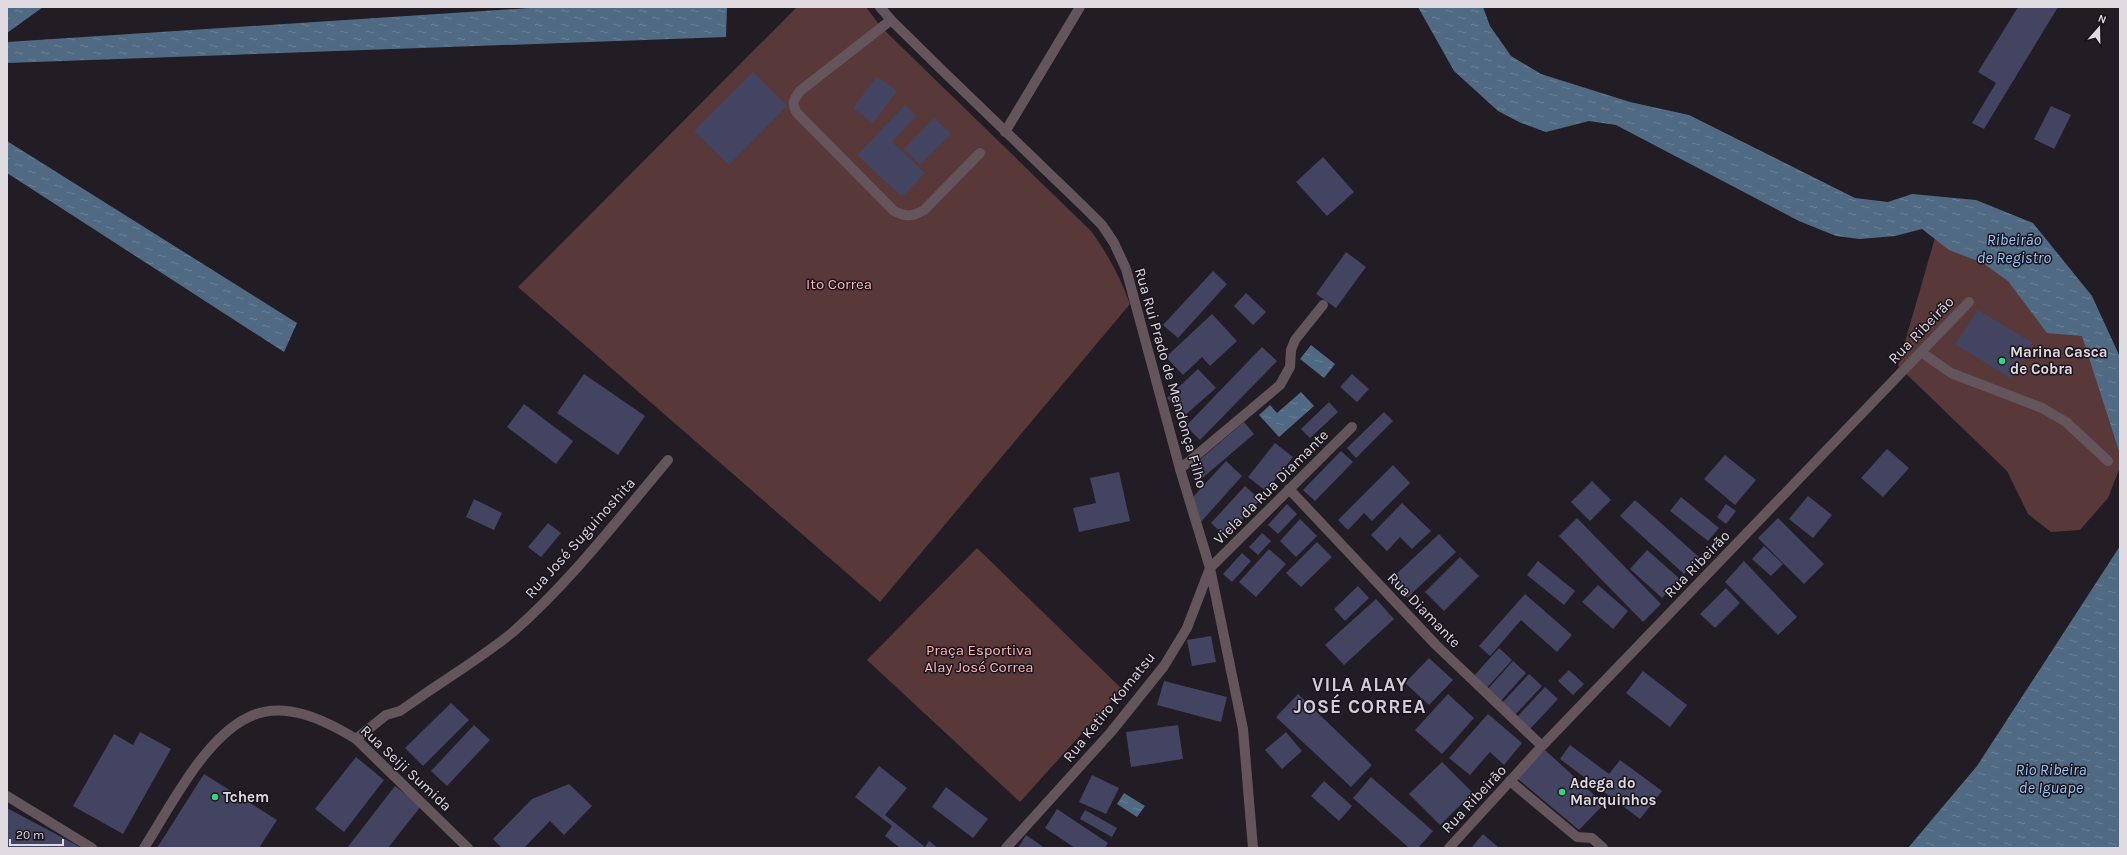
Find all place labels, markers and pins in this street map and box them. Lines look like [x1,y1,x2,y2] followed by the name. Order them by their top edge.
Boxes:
[2010,343,2108,378] place label: Marina Casca de Cobra
[1997,356,2007,366] marker: Marina Casca de Cobra
[1570,774,1656,809] place label: Adega do Marquinhos
[1557,787,1567,797] marker: Adega do Marquinhos
[223,788,269,806] place label: Tchem
[210,792,220,802] marker: Tchem

